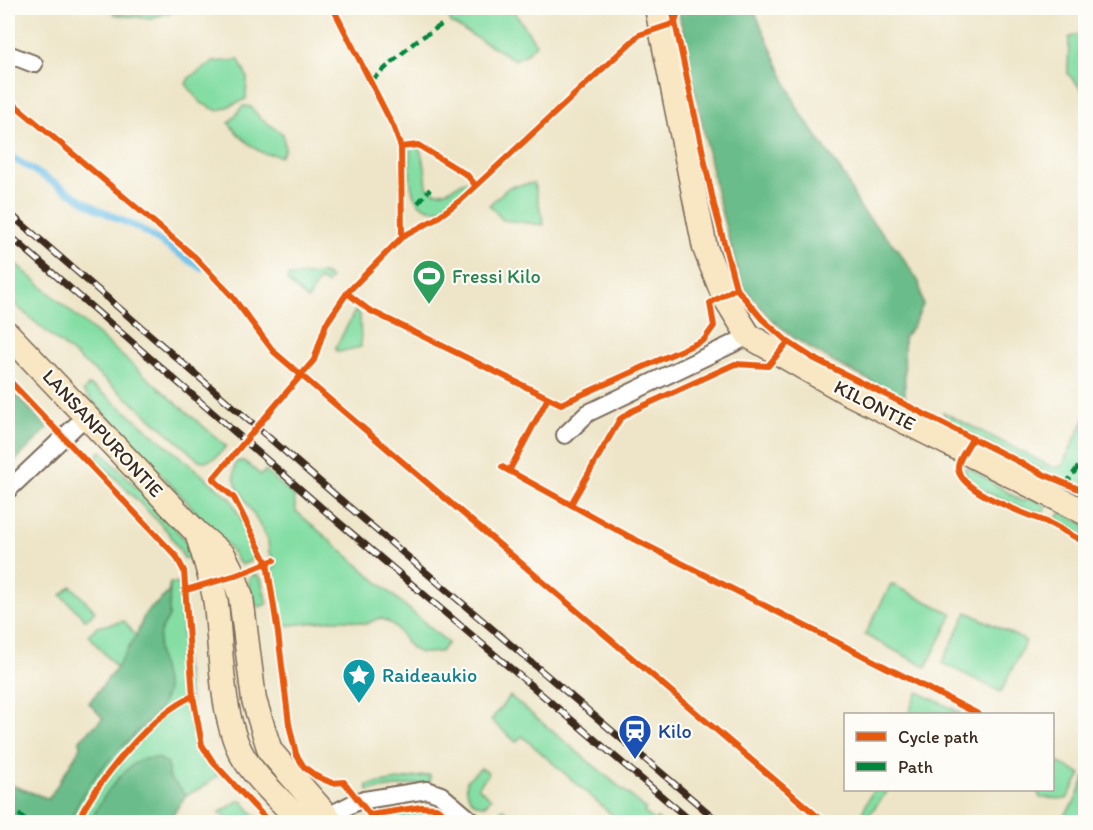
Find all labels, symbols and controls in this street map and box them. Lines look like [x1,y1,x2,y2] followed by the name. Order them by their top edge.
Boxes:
[411,258,447,305] sports icon: Fressi Kilo
[452,264,541,288] place label: Fressi Kilo
[37,364,169,502] street label: LANSANPURONTIE
[830,374,920,436] street label: KILONTIE
[341,657,377,704] place icon: Raideaukio
[382,663,477,687] place label: Raideaukio
[617,713,653,760] station icon: Kilo
[844,713,1054,791] legend
[658,719,692,743] place label: Kilo
[898,726,979,748] text: Cycle path
[898,756,933,778] text: Path

